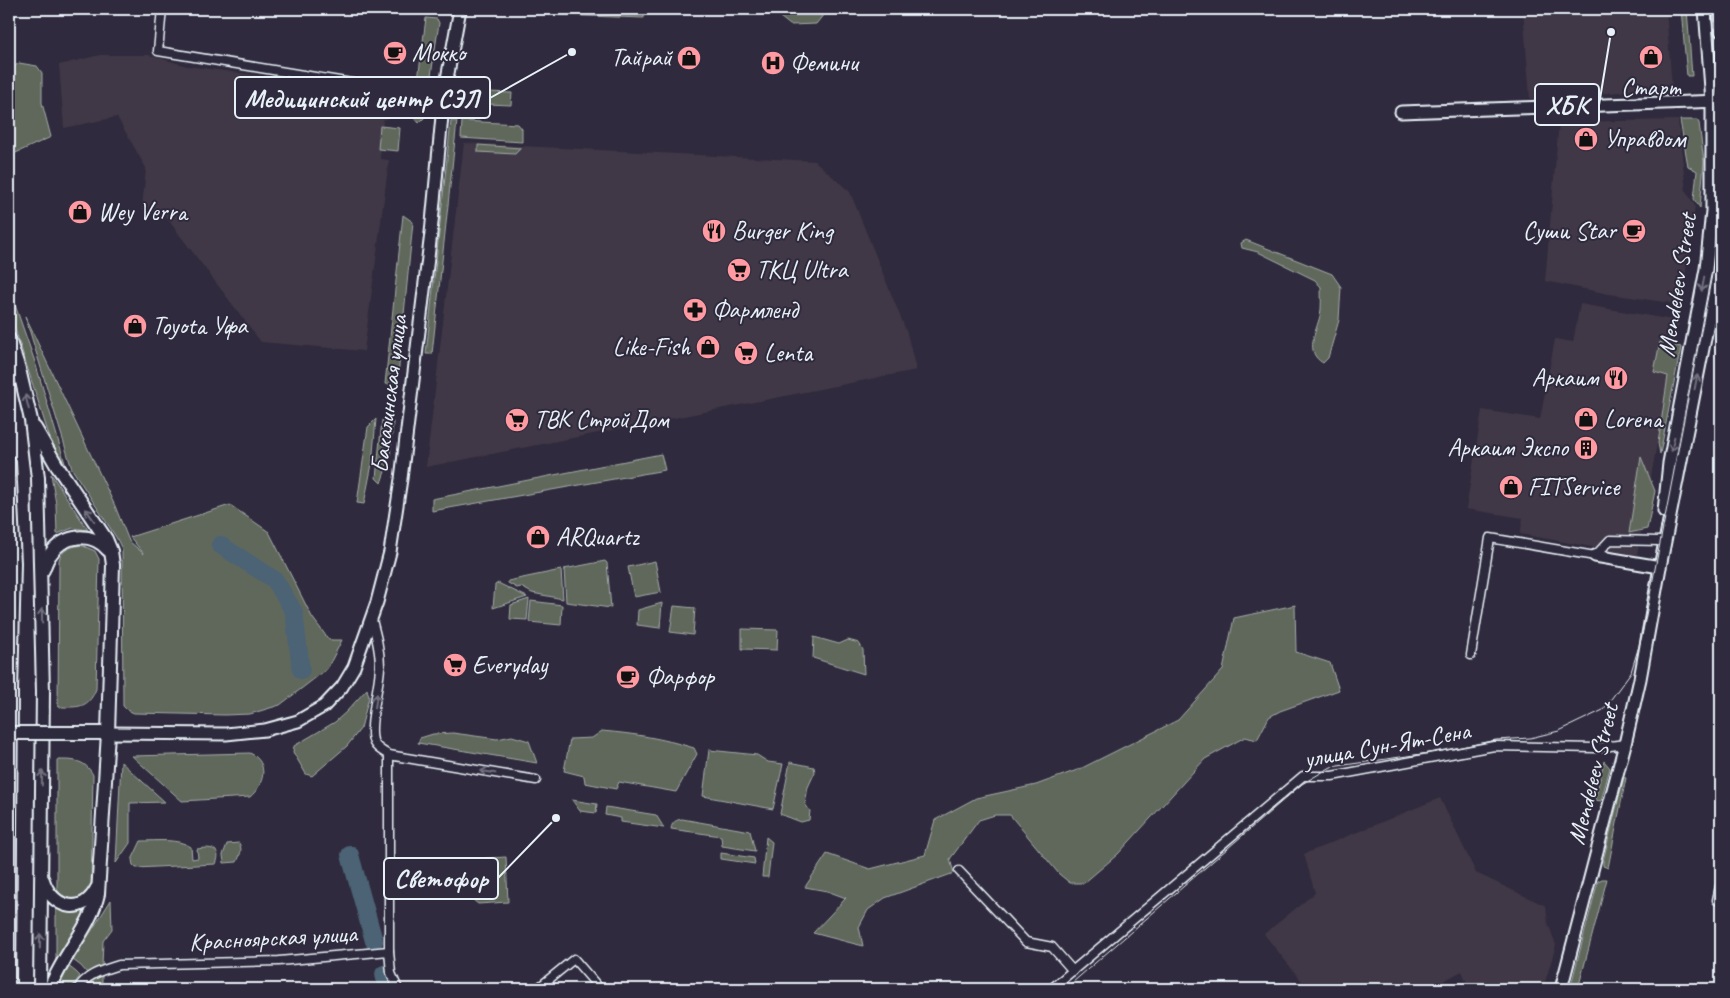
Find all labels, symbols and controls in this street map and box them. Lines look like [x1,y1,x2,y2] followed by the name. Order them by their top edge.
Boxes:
[412,37,468,69] place label: Мокко
[382,40,408,66] cafe icon: Мокко
[611,42,674,74] place label: Тайрай
[1638,44,1664,70] shop icon: Старт
[676,45,702,71] shop icon: Тайрай
[790,47,860,79] place label: Фемини
[760,50,786,76] hospital icon: Фемини
[1621,72,1682,104] place label: Старт
[235,77,490,118] callout: Медицинский центр СЭЛ
[244,82,482,115] text: Медицинский центр СЭЛ
[1535,84,1599,125] callout: ХБК
[1545,89,1592,122] text: ХБК
[1604,123,1688,155] place label: Управдом
[1573,126,1599,152] shop icon: Управдом
[98,196,190,228] place label: Wey Verra
[67,199,93,225] shop icon: Wey Verra
[1650,209,1704,359] street label: Mendeleev Street
[732,215,835,247] place label: Burger King
[1523,215,1618,247] place label: Суши Star
[701,218,727,244] restaurant icon: Burger King
[1621,218,1647,244] cafe icon: Суши Star
[756,254,849,286] place label: ТКЦ Ultra
[726,257,752,283] supermarket icon: ТКЦ Ultra
[1697,276,1707,292] one-way arrow
[712,294,800,326] place label: Фармленд
[682,297,708,323] pharmacy icon: Фармленд
[152,310,249,342] place label: Toyota Уфа
[363,311,415,475] street label: Бакалинская улица
[122,313,148,339] shop icon: Toyota Уфа
[613,331,692,363] place label: Like-Fish
[695,334,721,360] shop icon: Like-Fish
[764,337,814,369] place label: Lenta
[733,340,759,366] supermarket icon: Lenta
[1532,362,1600,394] place label: Аркаим
[1603,365,1629,391] restaurant icon: Аркаим
[1692,374,1702,390] one-way arrow
[22,394,31,410] one-way arrow
[1604,403,1665,435] place label: Lorena
[534,404,670,436] place label: ТВК СтройДом
[1573,406,1599,432] shop icon: Lorena
[504,407,530,433] supermarket icon: ТВК СтройДом
[1448,432,1569,464] place label: Аркаим Экспо
[1573,435,1599,461] building icon: Аркаим Экспо
[1668,435,1677,451] one-way arrow
[1528,471,1621,503] place label: FITService
[1498,474,1524,500] shop icon: FITService
[85,508,95,522] one-way arrow
[556,521,641,553] place label: ARQuartz
[525,524,551,550] shop icon: ARQuartz
[37,608,47,624] one-way arrow
[472,649,549,681] place label: Everyday
[442,652,468,678] supermarket icon: Everyday
[646,661,715,693] place label: Фарфор
[615,664,641,690] cafe icon: Фарфор
[371,693,381,709] one-way arrow
[1560,698,1627,848] street label: Mendeleev Street
[1299,714,1475,776] street label: улица Сун-Ят-Сена
[480,766,496,776] one-way arrow
[37,770,47,786] one-way arrow
[384,858,498,899] callout: Светофор
[394,862,490,895] text: Светофор
[188,918,360,958] street label: Красноярская улица
[36,933,45,949] one-way arrow

